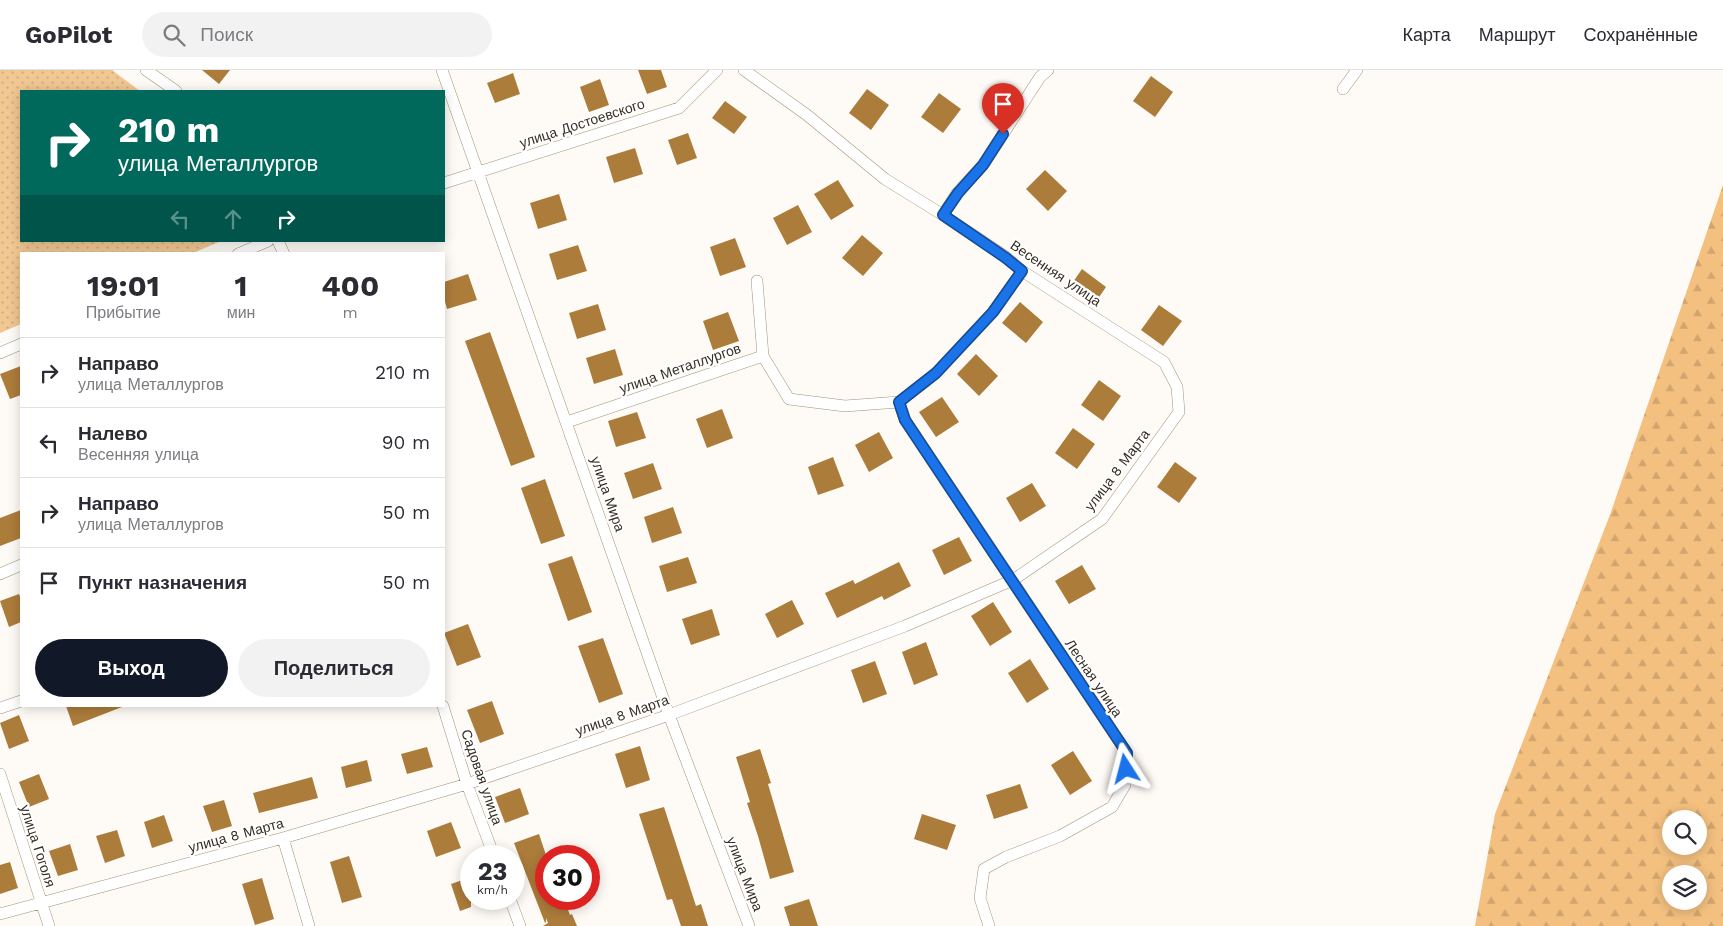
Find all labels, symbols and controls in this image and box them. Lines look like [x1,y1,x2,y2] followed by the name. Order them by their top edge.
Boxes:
[142,12,492,57] search box
[25,21,112,49] text: GoPilot
[160,21,188,49] icon: search
[200,23,253,46] text: Поиск
[1403,24,1451,45] text: Карта
[1479,24,1555,45] text: Маршрут
[1583,24,1698,45] text: Сохранённые
[982,83,1024,134] pin
[989,90,1017,118] icon: arrive
[517,95,647,151] street label: улица Достоевского
[118,109,219,151] text: 210 m
[35,110,100,175] icon: right
[118,151,318,176] text: улица Металлургов
[166,205,194,233] icon: left
[219,205,247,233] icon: ahead
[272,205,300,233] icon: right
[1008,237,1105,309] street label: Весенняя улица
[87,268,160,303] text: 19:01
[235,268,248,303] text: 1
[321,268,379,303] text: 400
[86,303,161,322] text: Прибытие
[227,303,255,322] text: мин
[343,303,358,322] text: m
[617,340,743,396] street label: улица Металлургов
[78,352,159,375] text: Направо
[35,359,63,387] icon: right
[375,361,430,384] text: 210 m
[78,375,224,394] text: улица Металлургов
[78,422,148,445] text: Налево
[1081,426,1153,514] street label: улица 8 Марта
[35,429,63,457] icon: left
[382,431,430,454] text: 90 m
[78,445,199,464] text: Весенняя улица
[588,454,628,534] street label: улица Мира
[78,492,159,515] text: Направо
[35,499,63,527] icon: right
[383,501,430,524] text: 50 m
[78,515,224,534] text: улица Металлургов
[35,569,63,597] icon: arrive
[78,571,247,594] text: Пункт назначения
[383,571,430,594] text: 50 m
[1062,636,1126,720] street label: Лесная улица
[35,639,228,697] button: Выход
[238,639,430,697] button: Поделиться
[573,691,671,738] street label: улица 8 Марта
[458,727,506,827] street label: Садовая улица
[1099,742,1151,794] position arrow
[17,803,59,889] street label: улица Гоголя
[1662,810,1707,910] map controls
[1662,810,1707,855] button: search
[187,815,285,855] street label: улица 8 Марта
[723,835,767,914] street label: улица Мира
[535,845,600,910] speed limit sign: 30
[478,857,507,886] text: 23
[1662,865,1707,910] button: layers
[477,883,508,897] text: km/h

